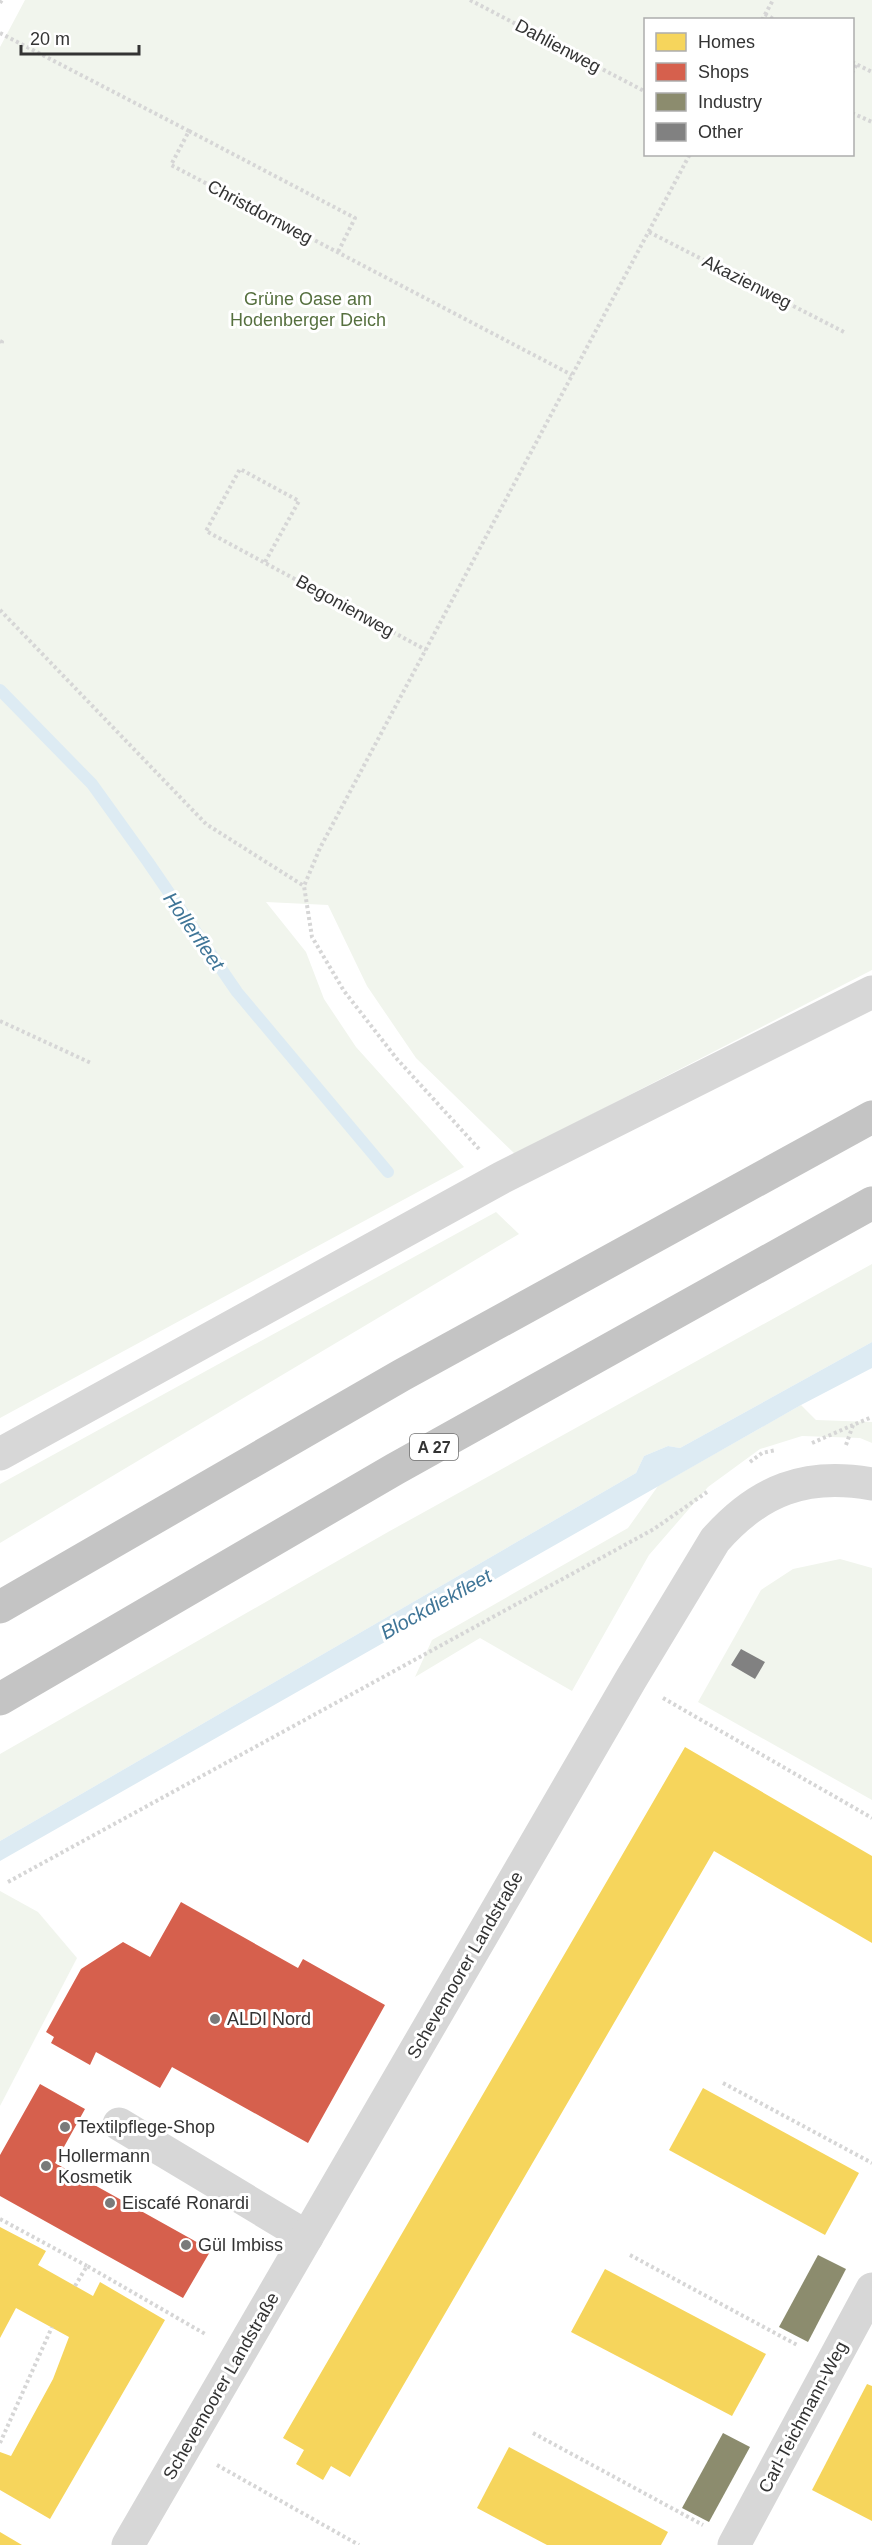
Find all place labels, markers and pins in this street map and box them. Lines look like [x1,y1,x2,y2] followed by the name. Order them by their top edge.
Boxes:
[227,2009,311,2029] place label: ALDI Nord
[208,2012,222,2026] marker: ALDI Nord
[77,2117,215,2137] place label: Textilpflege-Shop
[58,2120,72,2134] marker: Textilpflege-Shop
[58,2146,150,2187] place label: Hollermann Kosmetik
[39,2159,53,2173] marker: Hollermann Kosmetik
[122,2193,249,2213] place label: Eiscafé Ronardi
[103,2196,117,2210] marker: Eiscafé Ronardi
[198,2235,283,2255] place label: Gül Imbiss
[179,2238,193,2252] marker: Gül Imbiss

